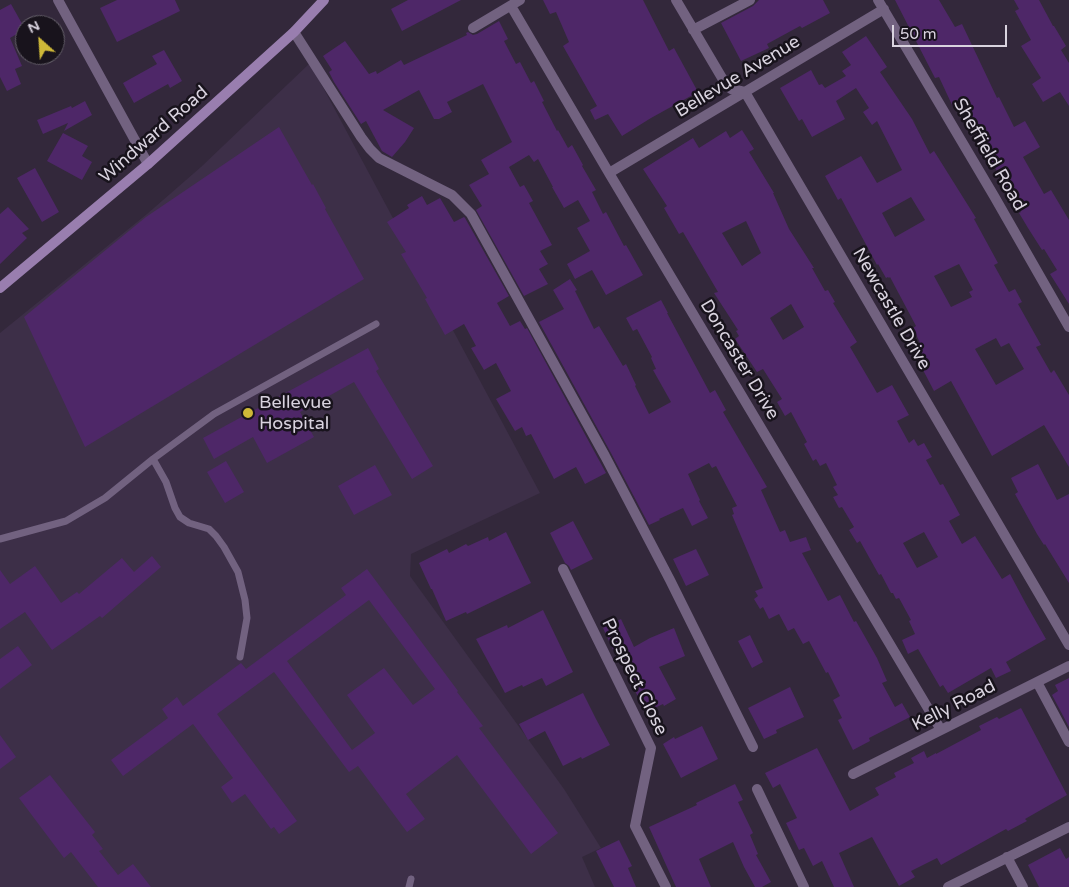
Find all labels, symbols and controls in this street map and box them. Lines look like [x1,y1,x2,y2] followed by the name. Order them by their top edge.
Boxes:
[15,15,65,65] north arrow
[894,15,1009,47] scale bar
[25,17,42,37] text: N
[900,25,937,43] text: 50 m
[672,31,804,123] street label: Bellevue Avenue
[95,82,213,188] street label: Windward Road
[948,95,1030,215] street label: Sheffield Road
[847,244,935,374] street label: Newcastle Drive
[695,296,783,424] street label: Doncaster Drive
[259,392,331,434] place label: Bellevue Hospital
[241,406,255,420] marker: Bellevue Hospital
[596,615,672,739] street label: Prospect Close
[909,676,999,736] street label: Kelly Road

